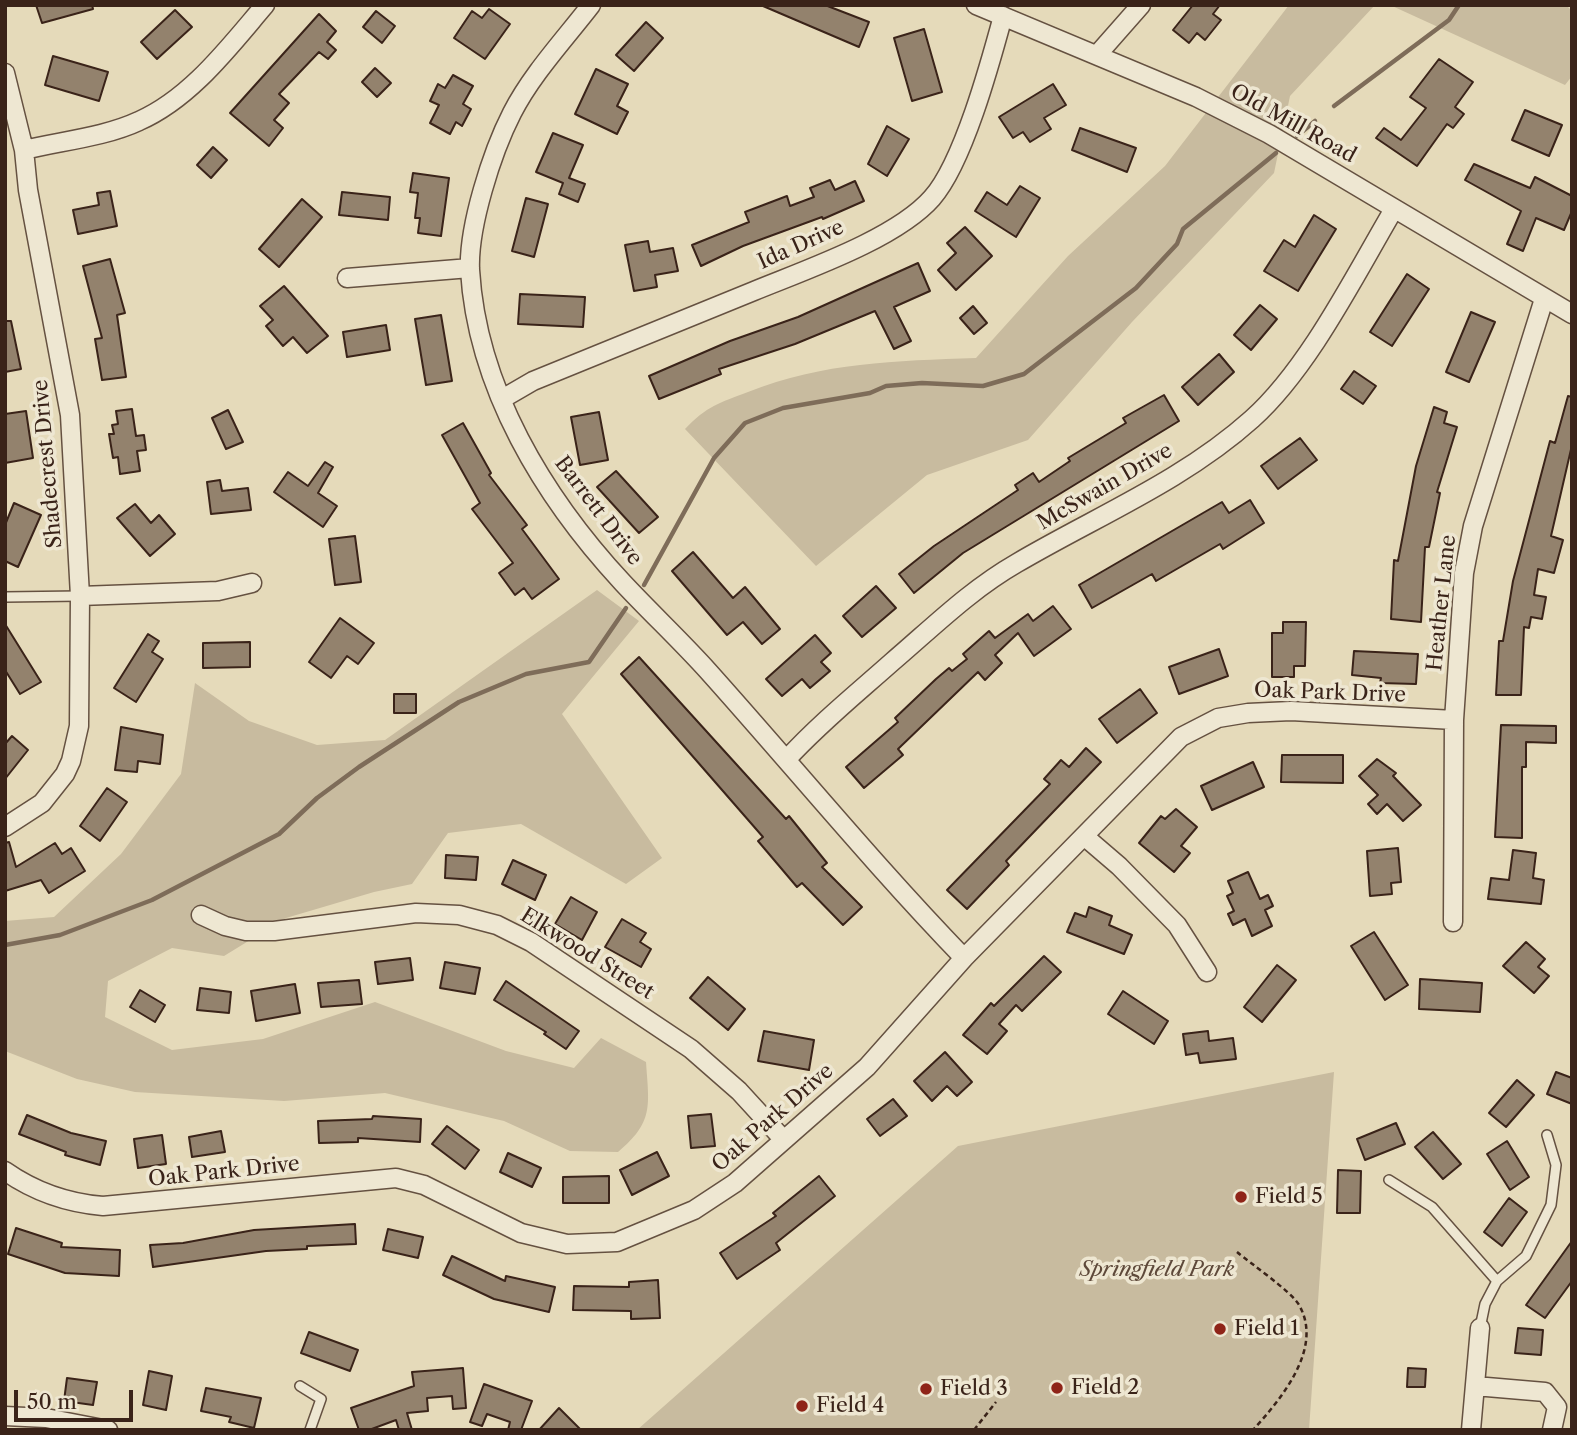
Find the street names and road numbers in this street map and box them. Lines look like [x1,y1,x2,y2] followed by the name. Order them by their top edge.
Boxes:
[1226,79,1360,169] street label: Old Mill Road
[754,215,848,275] street label: Ida Drive
[28,379,68,549] street label: Shadecrest Drive
[1033,438,1177,536] street label: McSwain Drive
[549,452,647,570] street label: Barrett Drive
[1422,534,1462,672] street label: Heather Lane
[1254,678,1406,708] street label: Oak Park Drive
[516,903,658,1005] street label: Elkwood Street
[707,1059,839,1177] street label: Oak Park Drive
[147,1152,301,1192] street label: Oak Park Drive

